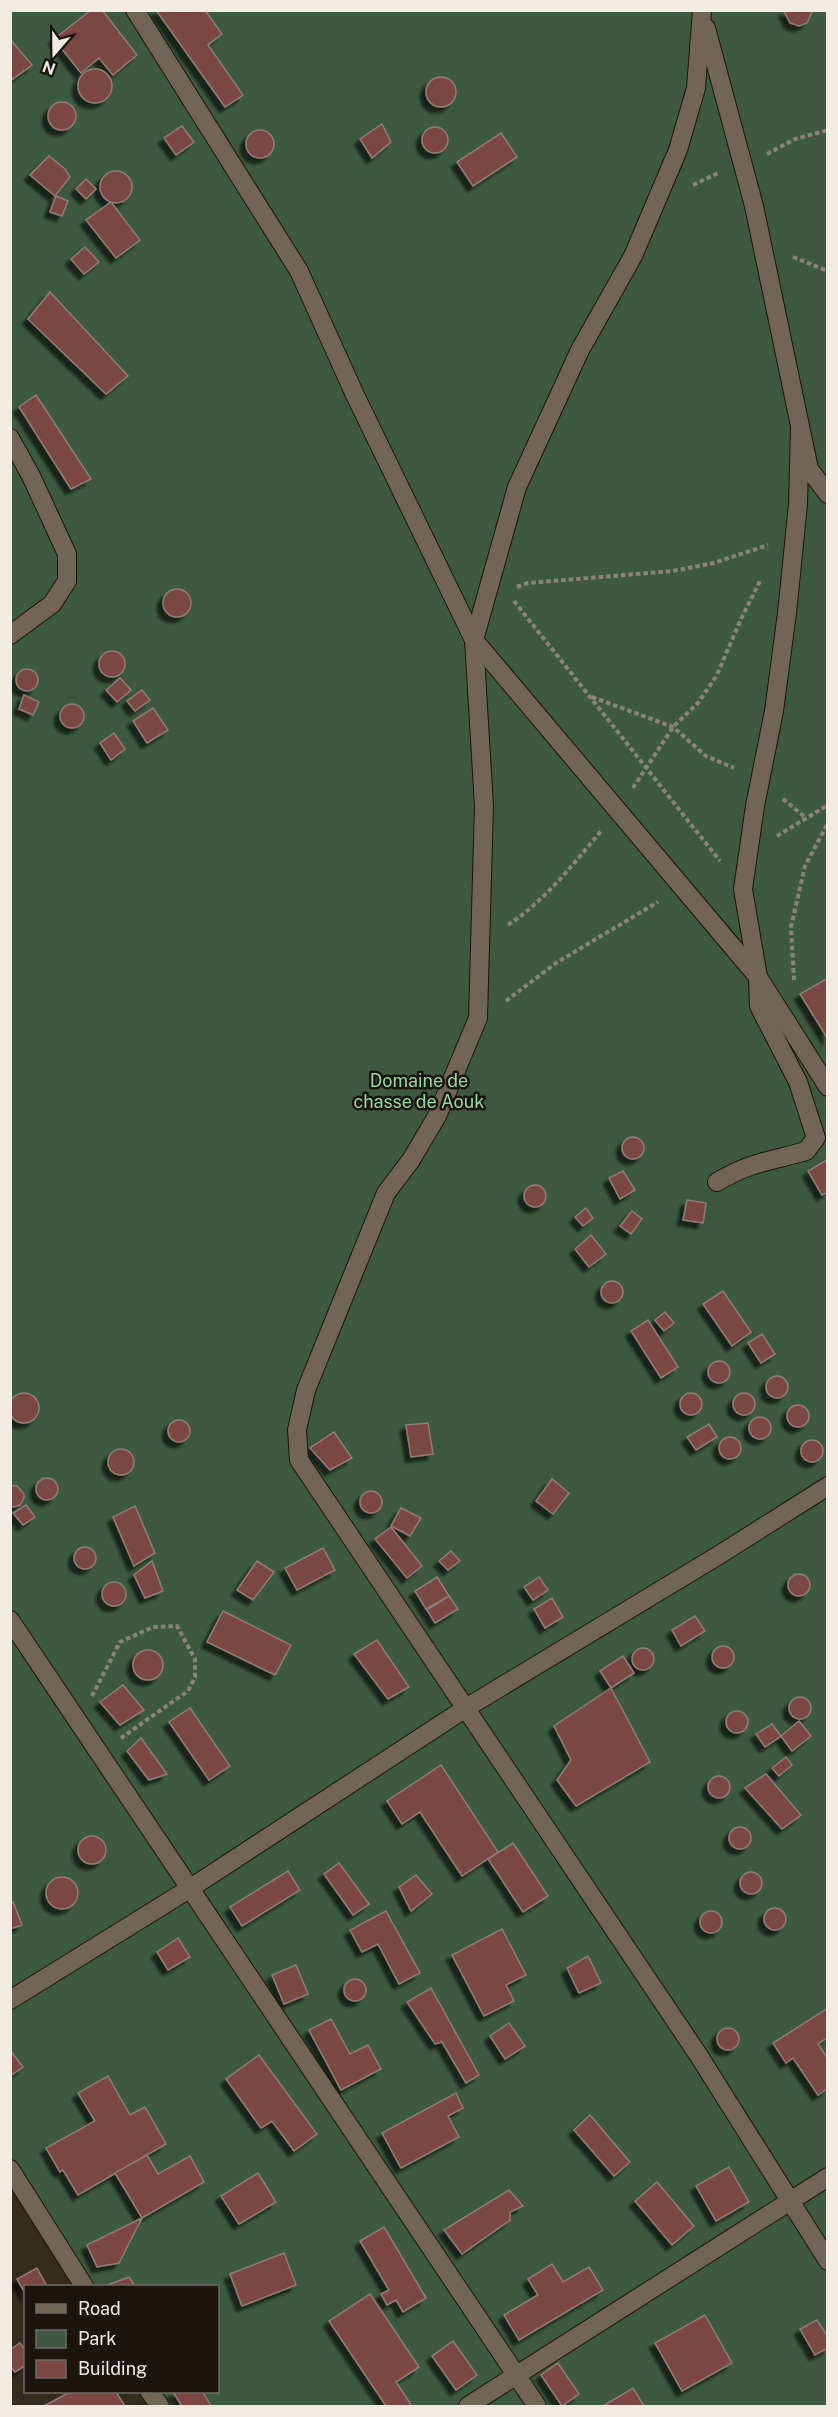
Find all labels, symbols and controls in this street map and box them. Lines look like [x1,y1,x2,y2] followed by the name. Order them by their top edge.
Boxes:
[24,24,84,84] north arrow
[40,57,58,79] text: N
[354,1070,484,1112] park label: Domaine de chasse de Aouk
[24,2285,219,2393] legend
[78,2298,121,2319] text: Road
[78,2328,116,2349] text: Park
[78,2358,147,2379] text: Building

